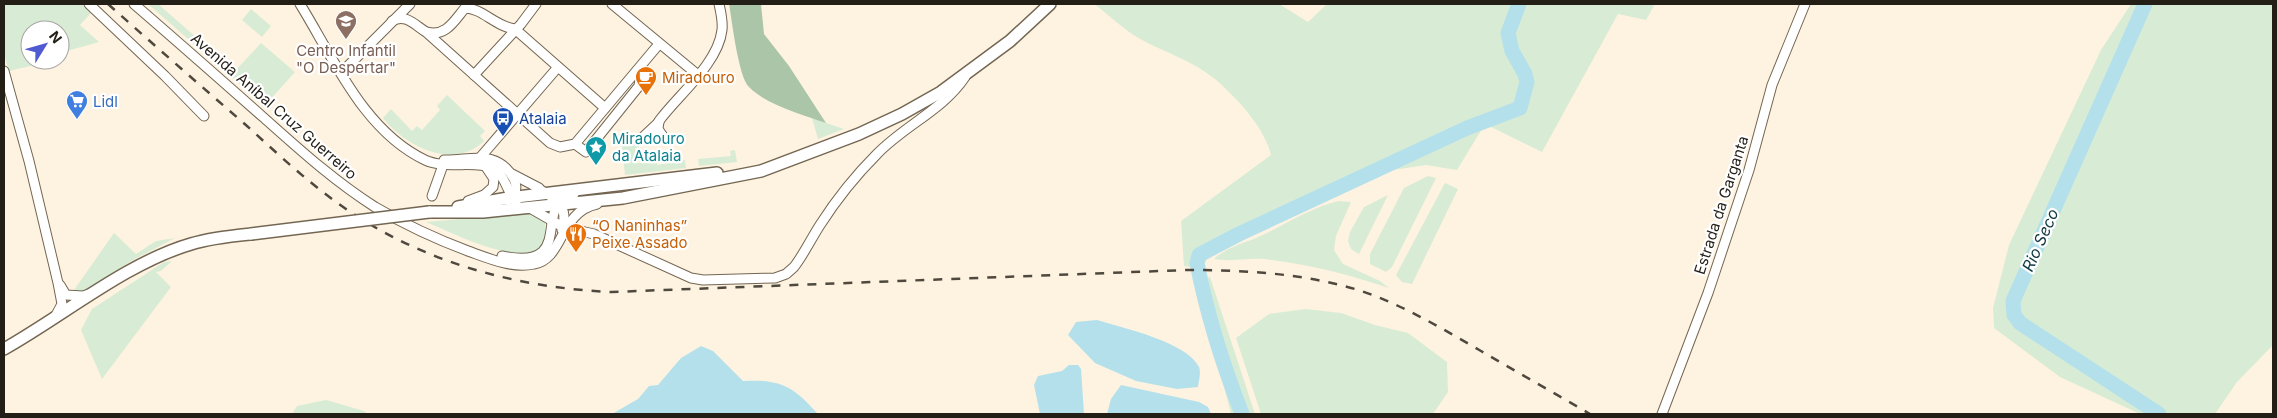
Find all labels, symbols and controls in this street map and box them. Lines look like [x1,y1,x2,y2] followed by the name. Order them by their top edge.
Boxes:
[334,9,358,40] school or university icon: Centro Infantil "O Despertar"
[20,20,70,70] north arrow
[46,27,66,46] text: N
[187,29,361,183] street label: Avenida Aníbal Cruz Guerreiro
[296,41,396,77] place label: Centro Infantil "O Despertar"
[634,65,658,96] cafe icon: Miradouro
[662,68,735,87] place label: Miradouro
[65,89,89,120] supermarket icon: Lidl
[93,92,118,111] place label: Lidl
[491,106,515,137] bus stop icon: Atalaia
[519,109,567,128] place label: Atalaia
[612,129,685,165] place label: Miradouro da Atalaia
[1690,133,1752,277] street label: Estrada da Garganta
[584,135,608,166] place icon: Miradouro da Atalaia
[2017,206,2063,274] water label: Rio Seco
[592,216,688,252] place label: “O Naninhas” Peixe Assado
[564,222,588,253] restaurant icon: “O Naninhas” Peixe Assado

